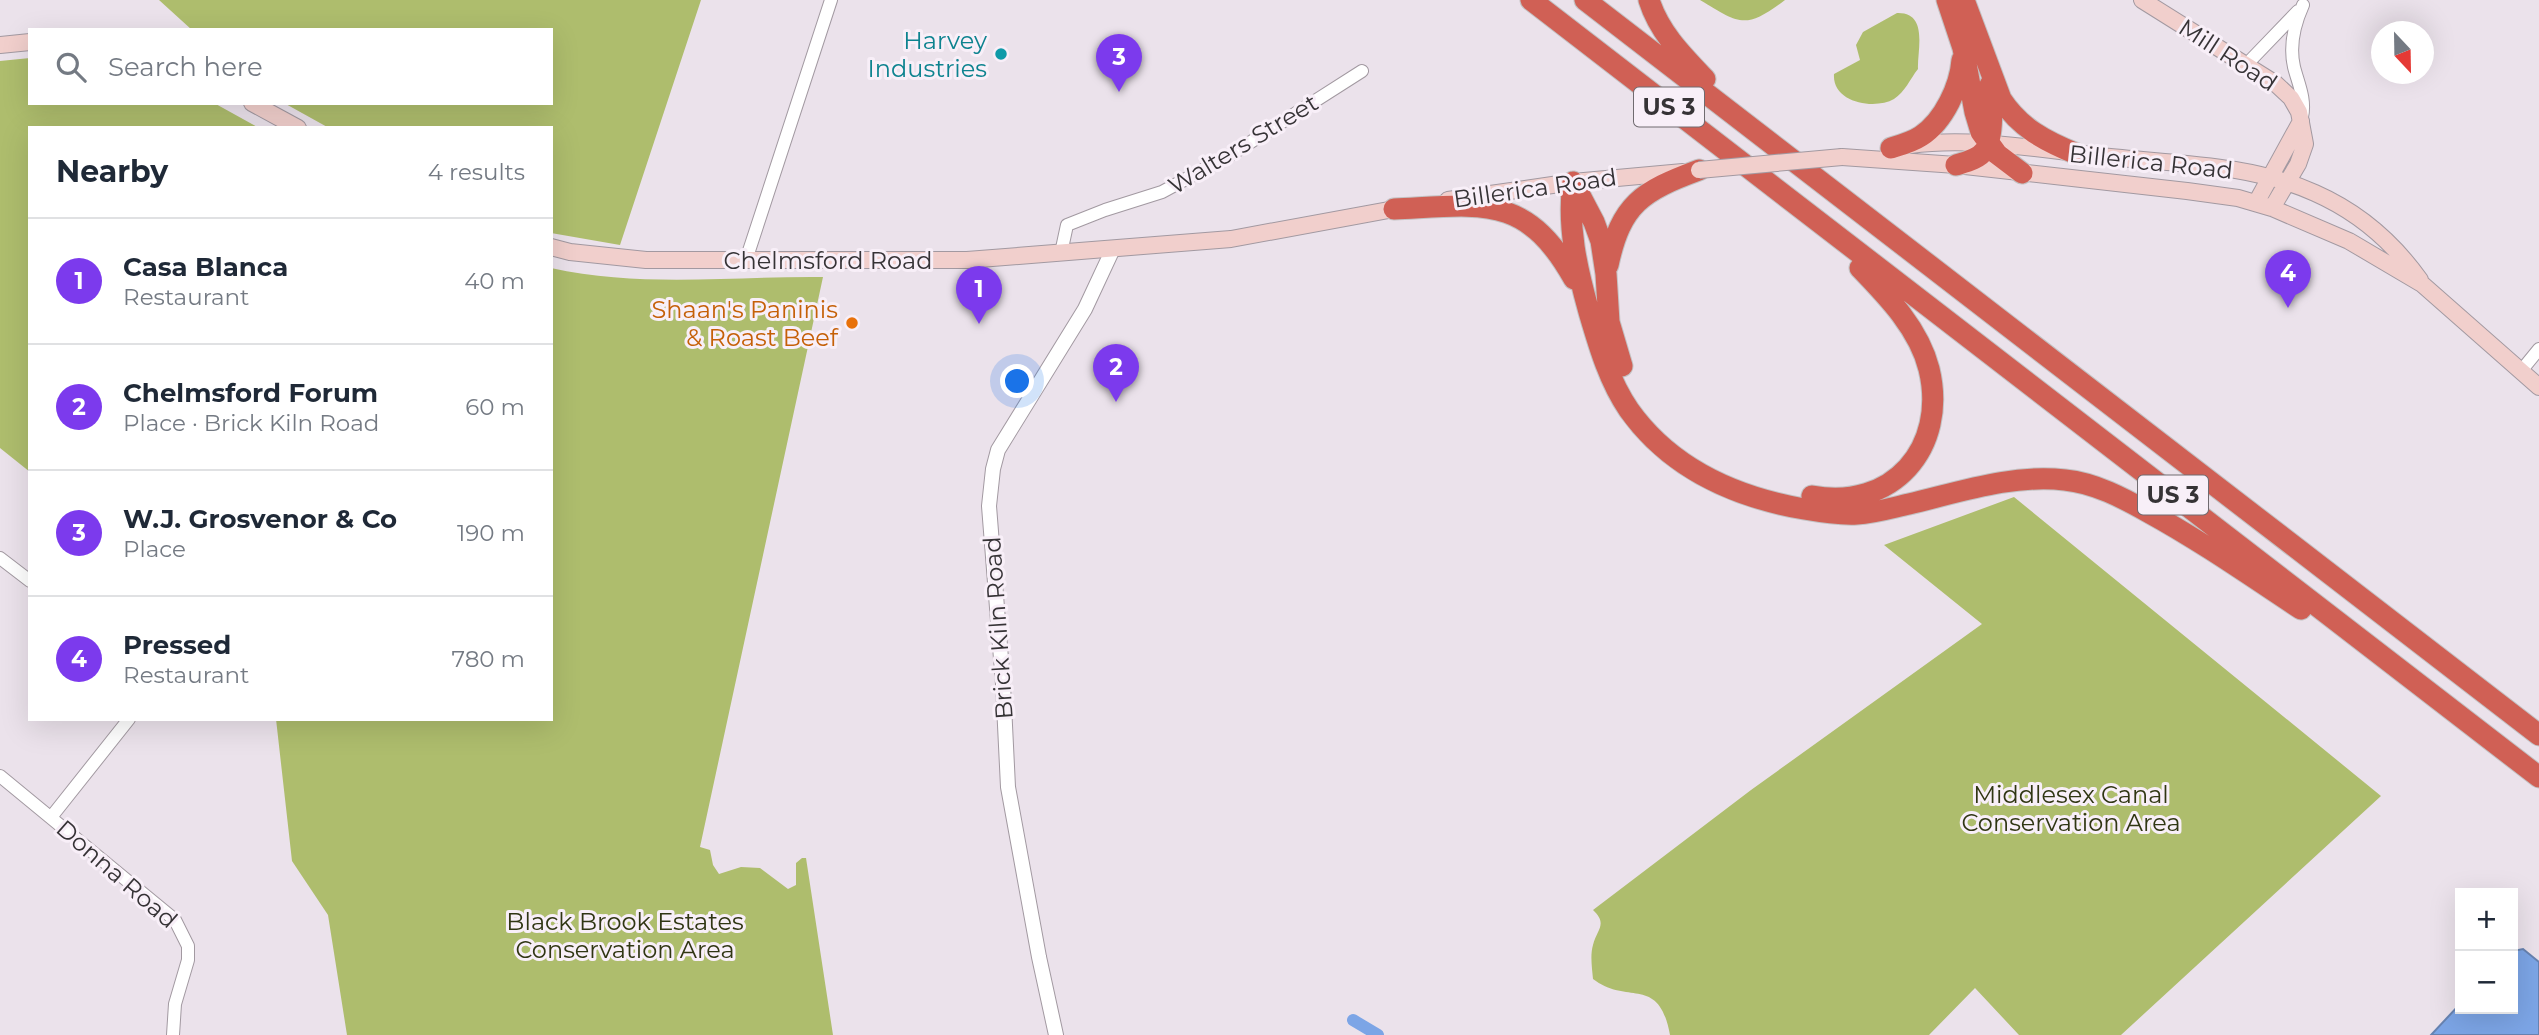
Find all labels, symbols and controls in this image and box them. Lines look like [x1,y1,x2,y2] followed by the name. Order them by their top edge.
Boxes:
[2173,13,2283,97] street label: Mill Road
[2371,21,2434,84] north arrow
[868,26,987,83] place label: Harvey Industries
[28,28,553,105] search box
[1096,34,1142,92] pin: 3
[993,46,1009,62] marker: Harvey Industries
[52,48,90,86] icon: search
[108,51,263,83] text: Search here
[1163,88,1323,200] street label: Walters Street
[1634,88,1704,127] road number: US 3
[2068,139,2234,185] street label: Billerica Road
[56,153,168,190] text: Nearby
[428,158,525,186] text: 4 results
[1451,162,1619,214] street label: Billerica Road
[724,246,932,275] street label: Chelmsford Road
[2265,250,2311,308] pin: 4
[123,251,288,283] text: Casa Blanca
[956,266,1002,324] pin: 1
[74,267,84,295] text: 1
[464,267,525,295] text: 40 m
[123,283,249,311] text: Restaurant
[652,295,839,352] place label: Shaan's Paninis & Roast Beef
[844,315,860,331] marker: Shaan's Paninis & Roast Beef
[1093,344,1139,402] pin: 2
[1000,364,1034,398] your location
[123,377,378,409] text: Chelmsford Forum
[72,393,86,421] text: 2
[465,393,525,421] text: 60 m
[123,409,379,437] text: Place · Brick Kiln Road
[2138,475,2208,514] road number: US 3
[123,503,397,535] text: W.J. Grosvenor & Co
[72,519,86,547] text: 3
[457,519,525,547] text: 190 m
[123,535,186,563] text: Place
[977,536,1019,720] street label: Brick Kiln Road
[123,629,231,661] text: Pressed
[71,645,87,673] text: 4
[452,645,525,673] text: 780 m
[123,661,249,689] text: Restaurant
[1961,780,2181,837] park label: Middlesex Canal Conservation Area
[51,814,183,934] street label: Donna Road
[2455,888,2518,1014] map controls
[2455,888,2518,951] button: +
[506,907,744,964] park label: Black Brook Estates Conservation Area
[2455,951,2518,1014] button: −

